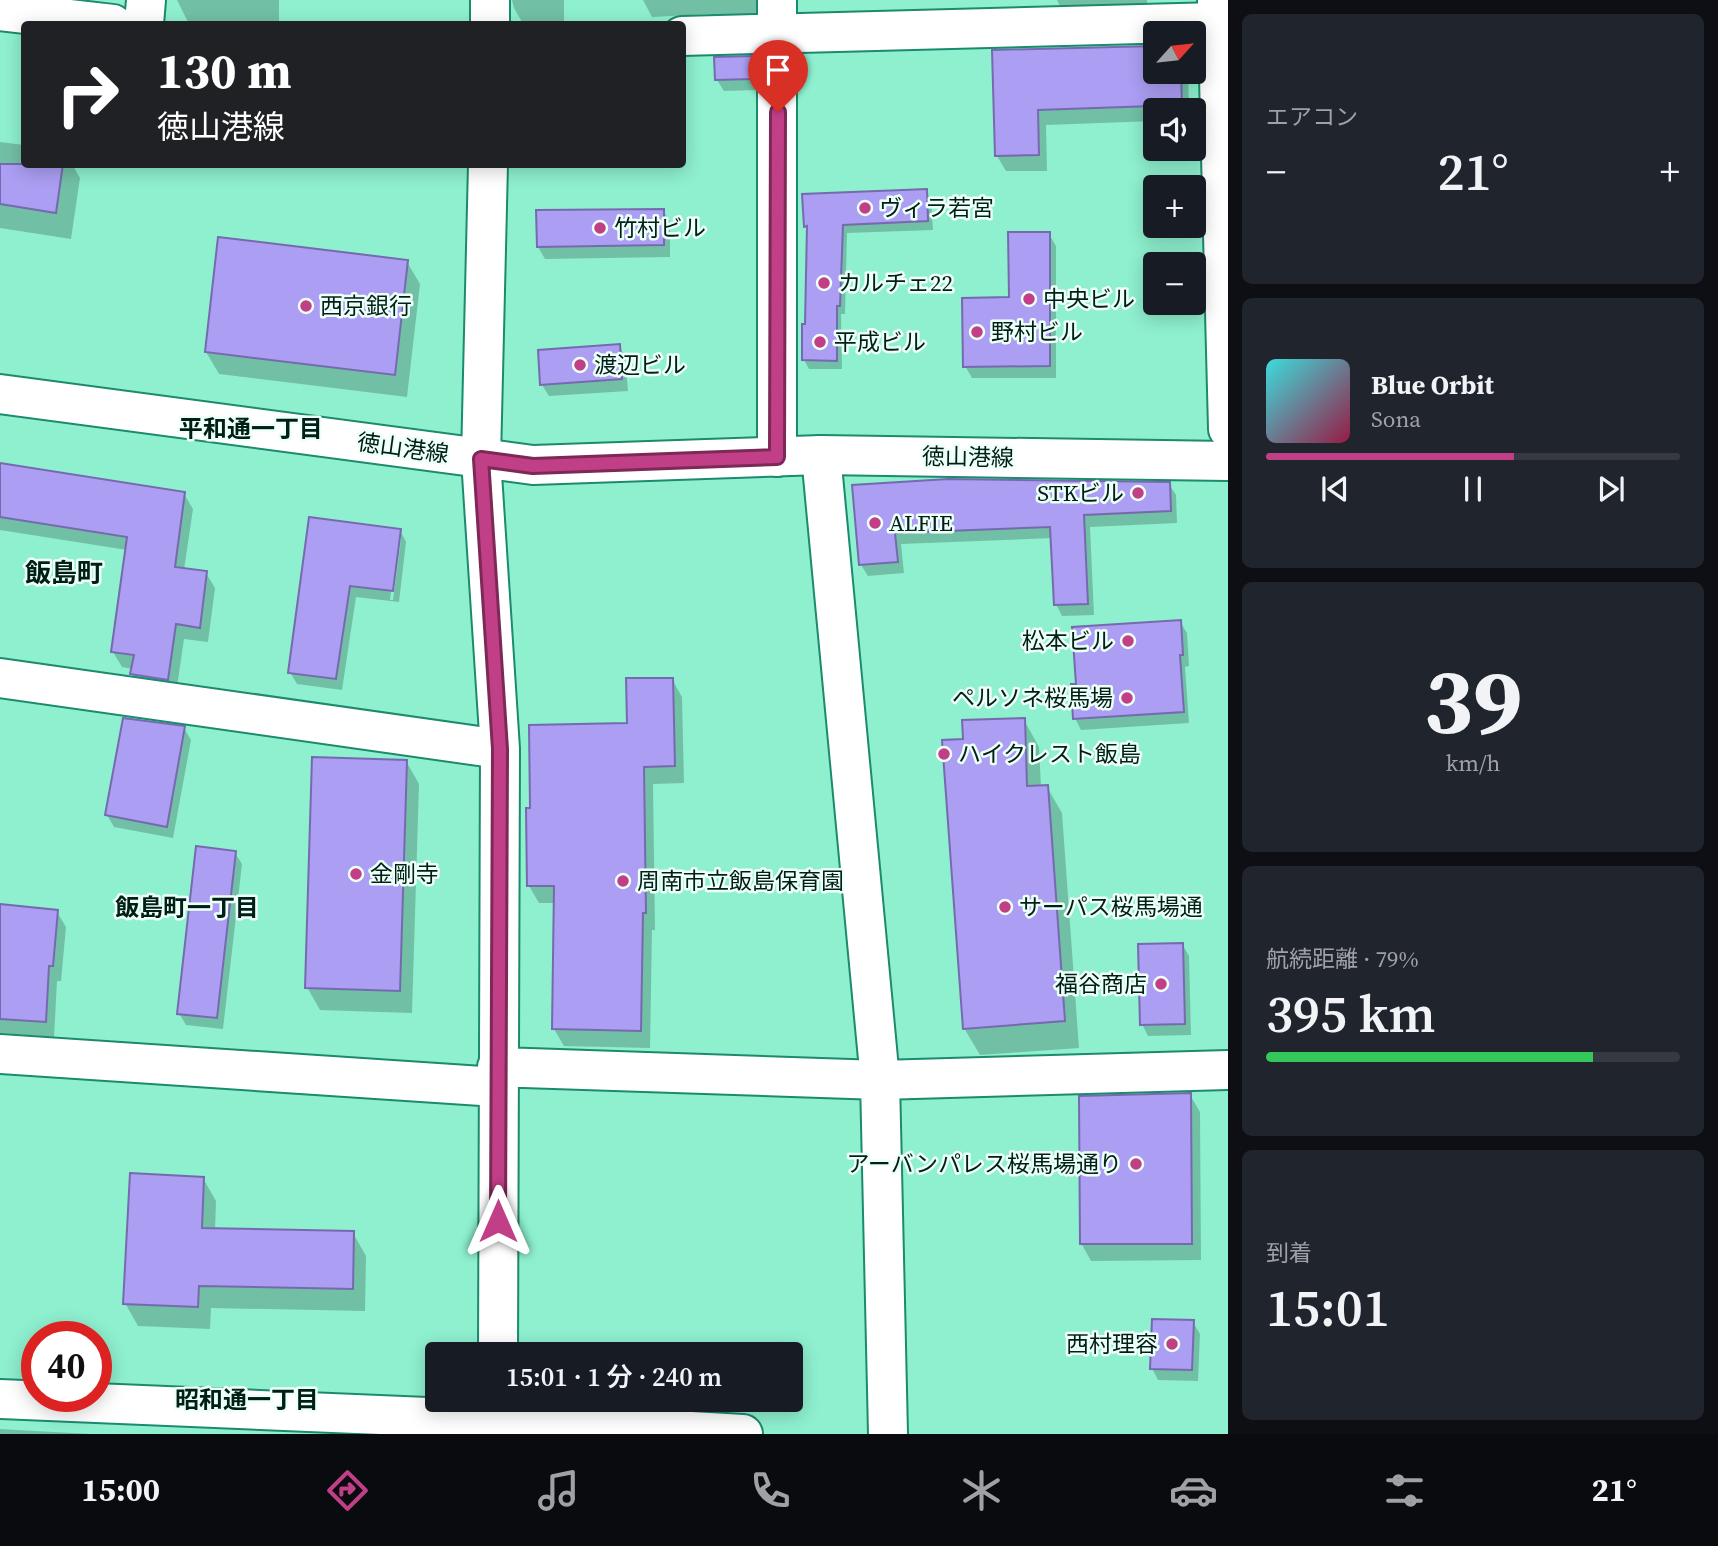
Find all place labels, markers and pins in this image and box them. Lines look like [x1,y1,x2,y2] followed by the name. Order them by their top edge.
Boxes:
[748,40,808,112] pin
[879,192,994,224] place label: ヴィラ若宮
[857,200,873,216] marker: ヴィラ若宮
[614,212,706,244] place label: 竹村ビル
[592,220,608,236] marker: 竹村ビル
[838,267,953,299] place label: カルチェ22
[816,275,832,291] marker: カルチェ22
[1043,283,1135,315] place label: 中央ビル
[320,290,412,322] place label: 西京銀行
[1021,291,1037,307] marker: 中央ビル
[298,298,314,314] marker: 西京銀行
[991,316,1083,348] place label: 野村ビル
[969,324,985,340] marker: 野村ビル
[834,326,926,358] place label: 平成ビル
[812,334,828,350] marker: 平成ビル
[594,349,686,381] place label: 渡辺ビル
[572,357,588,373] marker: 渡辺ビル
[1037,477,1124,509] place label: STKビル
[1130,485,1146,501] marker: STKビル
[889,507,953,539] place label: ALFIE
[867,515,883,531] marker: ALFIE
[1022,625,1114,657] place label: 松本ビル
[1120,633,1136,649] marker: 松本ビル
[952,682,1113,714] place label: ペルソネ桜馬場
[1119,690,1135,706] marker: ペルソネ桜馬場
[958,738,1141,770] place label: ハイクレスト飯島
[936,746,952,762] marker: ハイクレスト飯島
[370,858,439,890] place label: 金剛寺
[637,865,844,897] place label: 周南市立飯島保育園
[348,866,364,882] marker: 金剛寺
[615,873,631,889] marker: 周南市立飯島保育園
[1019,891,1203,923] place label: サーパス桜馬場通
[997,899,1013,915] marker: サーパス桜馬場通
[1055,968,1147,1000] place label: 福谷商店
[1153,976,1169,992] marker: 福谷商店
[846,1148,1122,1180] place label: アーバンパレス桜馬場通り
[1128,1156,1144,1172] marker: アーバンパレス桜馬場通り
[1066,1328,1158,1360] place label: 西村理容
[1164,1336,1180,1352] marker: 西村理容

